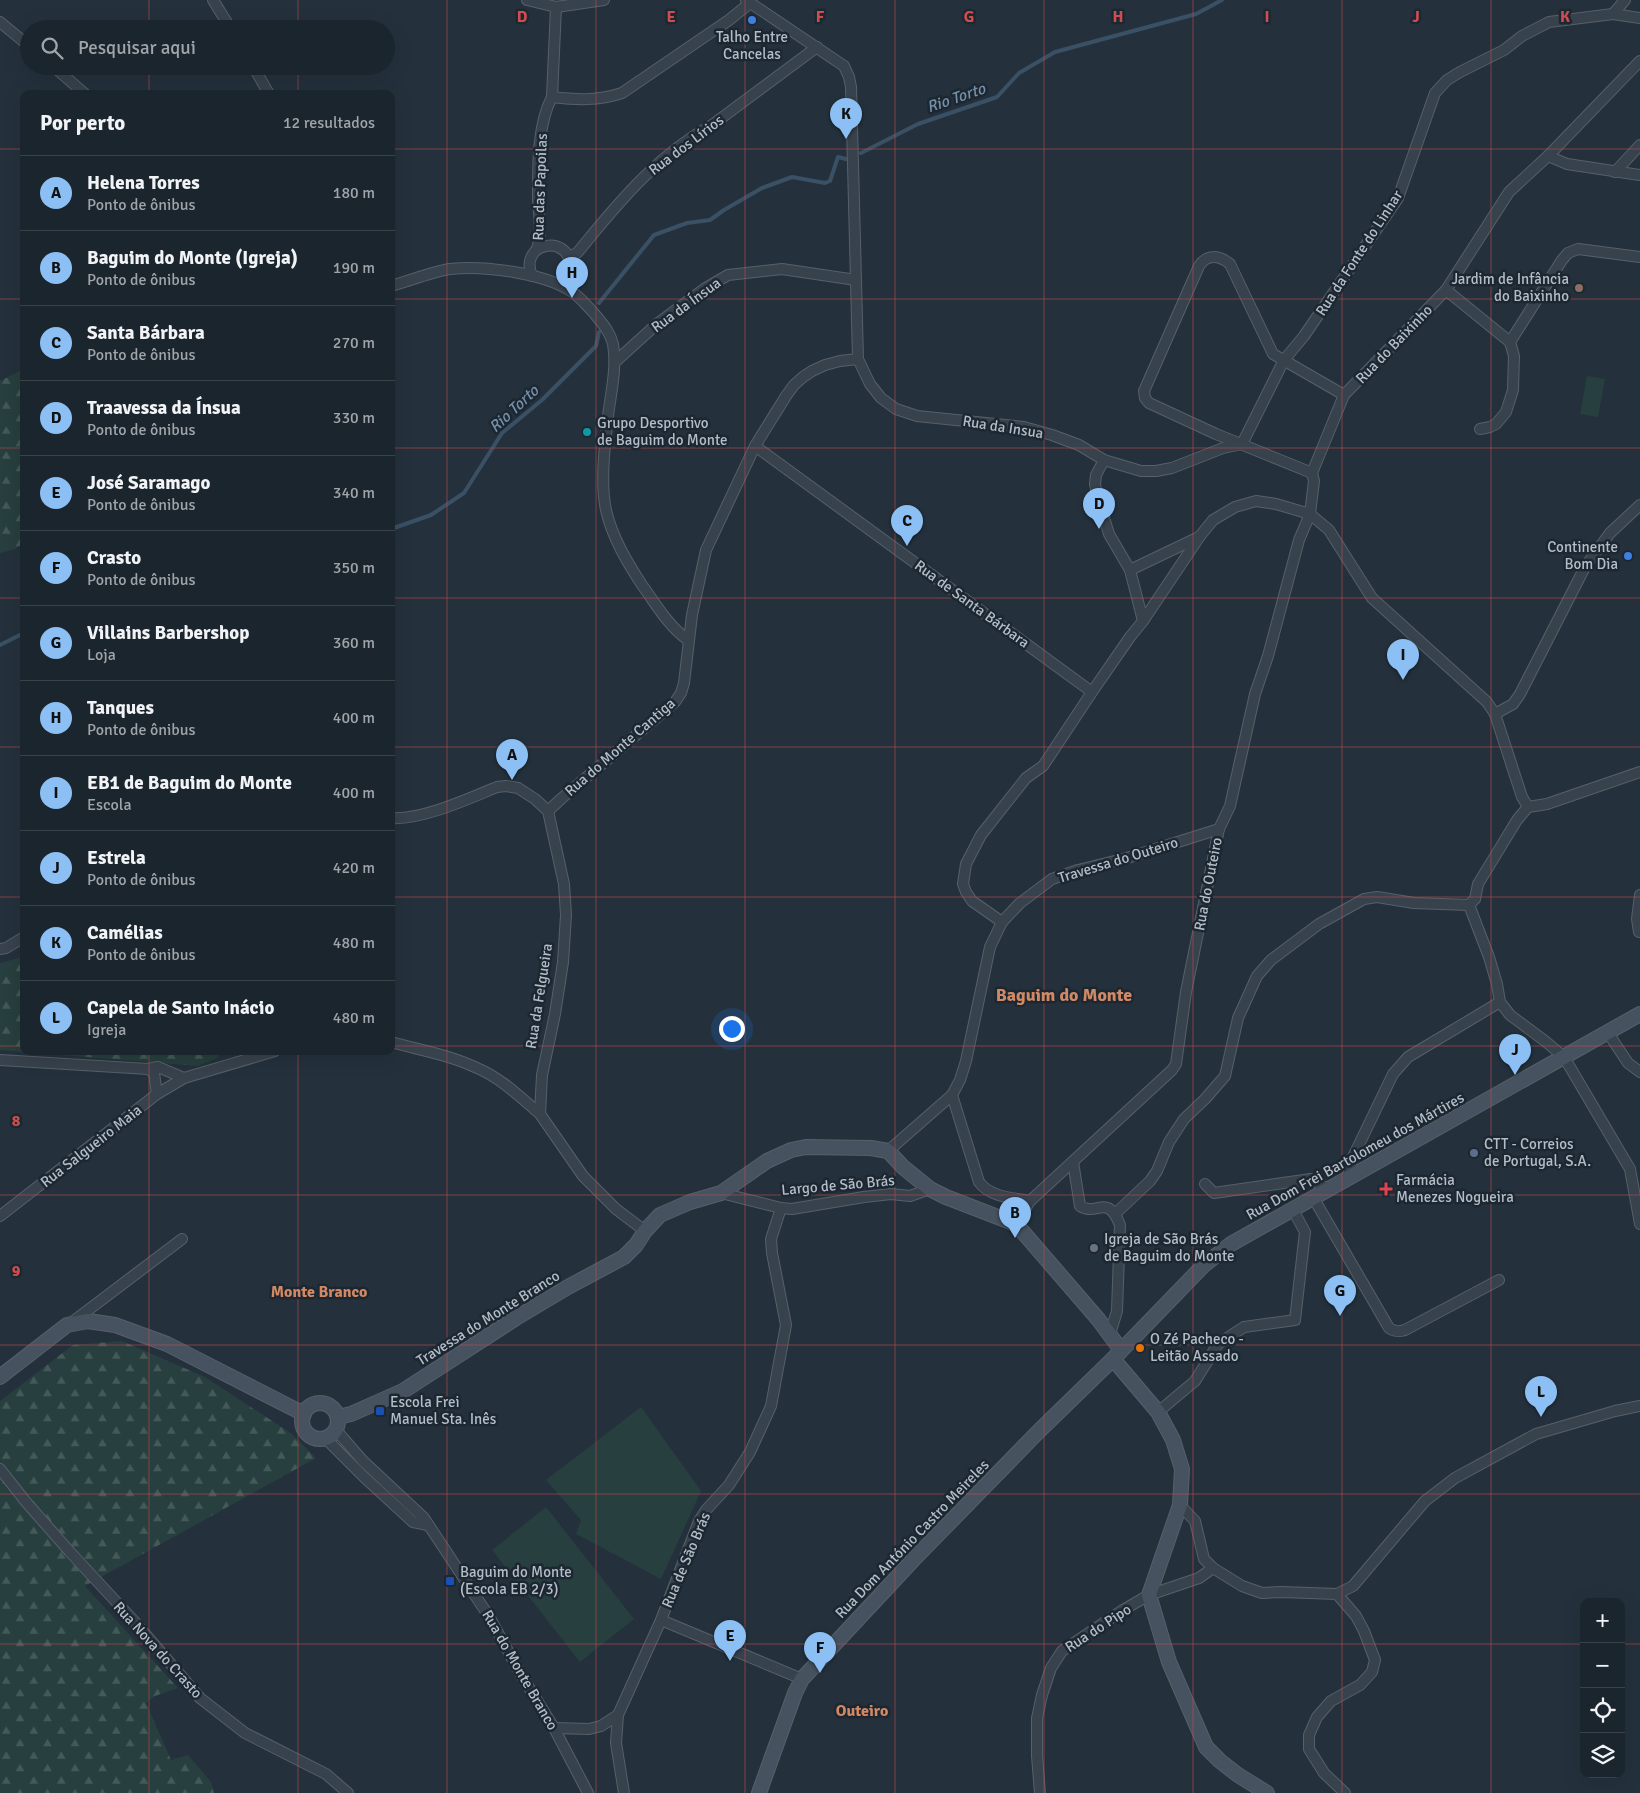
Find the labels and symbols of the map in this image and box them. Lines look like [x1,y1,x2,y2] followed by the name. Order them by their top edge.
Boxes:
[517,7,528,27] text: D
[666,7,676,27] text: E
[816,7,825,27] text: F
[964,7,974,27] text: G
[1113,7,1123,27] text: H
[1264,7,1270,27] text: I
[1412,7,1420,27] text: J
[1560,7,1570,27] text: K
[746,14,758,26] marker: Talho Entre Cancelas
[716,28,788,63] place label: Talho Entre Cancelas
[924,78,989,117] water label: Rio Torto
[830,98,862,139] pin: K
[645,111,727,179] street label: Rua dos Lírios
[529,133,551,241] street label: Rua das Papoilas
[1312,186,1407,319] street label: Rua da Fonte do Linhar
[556,257,588,298] pin: H
[1451,270,1569,305] place label: Jardim de Infância do Baixinho
[647,273,724,336] street label: Rua da Ínsua
[1573,282,1585,294] marker: Jardim de Infância do Baixinho
[1352,301,1436,387] street label: Rua do Baixinho
[485,381,543,437] water label: Rio Torto
[961,412,1045,442] street label: Rua da Insua
[597,414,728,449] place label: Grupo Desportivo de Baguim do Monte
[581,426,593,438] marker: Grupo Desportivo de Baguim do Monte
[1083,488,1115,529] pin: D
[891,505,923,546] pin: C
[1547,538,1618,573] place label: Continente Bom Dia
[1622,550,1634,562] marker: Continente Bom Dia
[911,556,1033,652] street label: Rua de Santa Bárbara
[1387,639,1419,680] pin: I
[561,694,679,800] street label: Rua do Monte Cantiga
[496,739,528,780] pin: A
[1056,833,1180,887] street label: Travessa do Outeiro
[1190,836,1226,932] street label: Rua do Outeiro
[522,942,556,1050] street label: Rua da Felgueira
[996,984,1132,1006] district label: Baguim do Monte
[719,1016,745,1042] your location
[1499,1034,1531,1075] pin: J
[1243,1088,1468,1224] street label: Rua Dom Frei Bartolomeu dos Mártires
[37,1101,145,1191] street label: Rua Salgueiro Maia
[12,1111,21,1131] text: 8
[1484,1135,1591,1170] place label: CTT - Correios de Portugal, S.A.
[1468,1147,1480,1159] marker: CTT - Correios de Portugal, S.A.
[781,1171,896,1199] street label: Largo de São Brás
[1396,1171,1514,1206] place label: Farmácia Menezes Nogueira
[1380,1183,1392,1195] marker: Farmácia Menezes Nogueira
[999,1197,1031,1238] pin: B
[1104,1230,1235,1265] place label: Igreja de São Brás de Baguim do Monte
[1088,1242,1100,1254] marker: Igreja de São Brás de Baguim do Monte
[12,1261,21,1281] text: 9
[413,1266,563,1369] street label: Travessa do Monte Branco
[1324,1275,1356,1316] pin: G
[271,1282,367,1302] district label: Monte Branco
[1150,1330,1244,1365] place label: O Zé Pacheco - Leitão Assado
[1134,1342,1146,1354] marker: O Zé Pacheco - Leitão Assado
[1525,1376,1557,1417] pin: L
[390,1393,497,1428] place label: Escola Frei Manuel Sta. Inês
[374,1405,386,1417] marker: Escola Frei Manuel Sta. Inês
[831,1456,993,1622] street label: Rua Dom António Castro Meireles
[658,1509,714,1610] street label: Rua de São Brás
[460,1563,572,1598] place label: Baguim do Monte (Escola EB 2/3)
[444,1575,456,1587] marker: Baguim do Monte (Escola EB 2/3)
[110,1598,206,1702] street label: Rua Nova do Crasto
[1062,1600,1135,1656] street label: Rua do Pipo
[478,1607,562,1733] street label: Rua do Monte Branco
[714,1620,746,1661] pin: E
[804,1632,836,1673] pin: F
[836,1701,888,1721] district label: Outeiro

